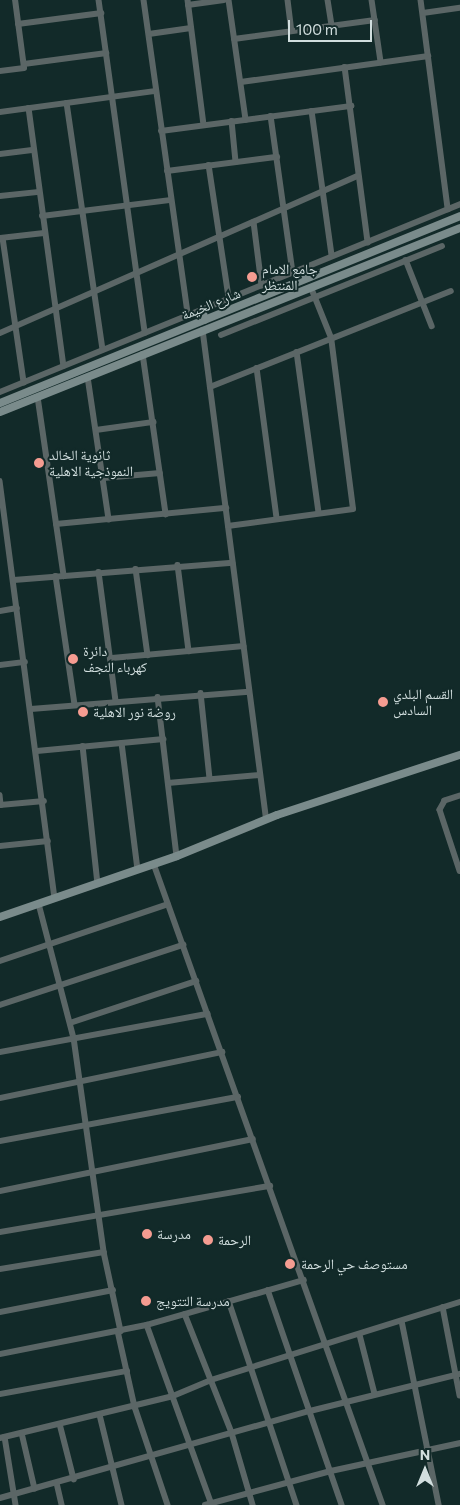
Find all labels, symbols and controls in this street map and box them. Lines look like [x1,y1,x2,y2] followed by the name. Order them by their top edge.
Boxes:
[290,10,374,42] scale bar
[296,20,338,38] text: 100 m
[262,261,318,294] place label: جامع الامام المنتظر
[246,271,258,283] marker: جامع الامام المنتظر
[179,285,243,323] street label: شارع الخيمة
[49,447,133,480] place label: ثانوية الخالد النموذجية الاهلية
[33,457,45,469] marker: ثانوية الخالد النموذجية الاهلية
[83,643,147,676] place label: دائرة كهرباء النجف
[67,653,79,665] marker: دائرة كهرباء النجف
[393,686,453,719] place label: القسم البلدي السادس
[377,696,389,708] marker: القسم البلدي السادس
[93,704,176,720] place label: روضة نور الاهلية
[77,706,89,718] marker: روضة نور الاهلية
[157,1226,191,1242] place label: مدرسة
[141,1228,153,1240] marker: مدرسة
[218,1232,251,1248] place label: الرحمة
[202,1234,214,1246] marker: الرحمة
[301,1256,408,1272] place label: مستوصف حي الرحمة
[283,1257,297,1271] marker: مستوصف حي الرحمة
[156,1293,230,1309] place label: مدرسة التتويج
[140,1295,152,1307] marker: مدرسة التتويج
[400,1445,450,1495] north arrow
[420,1446,430,1463] text: N

